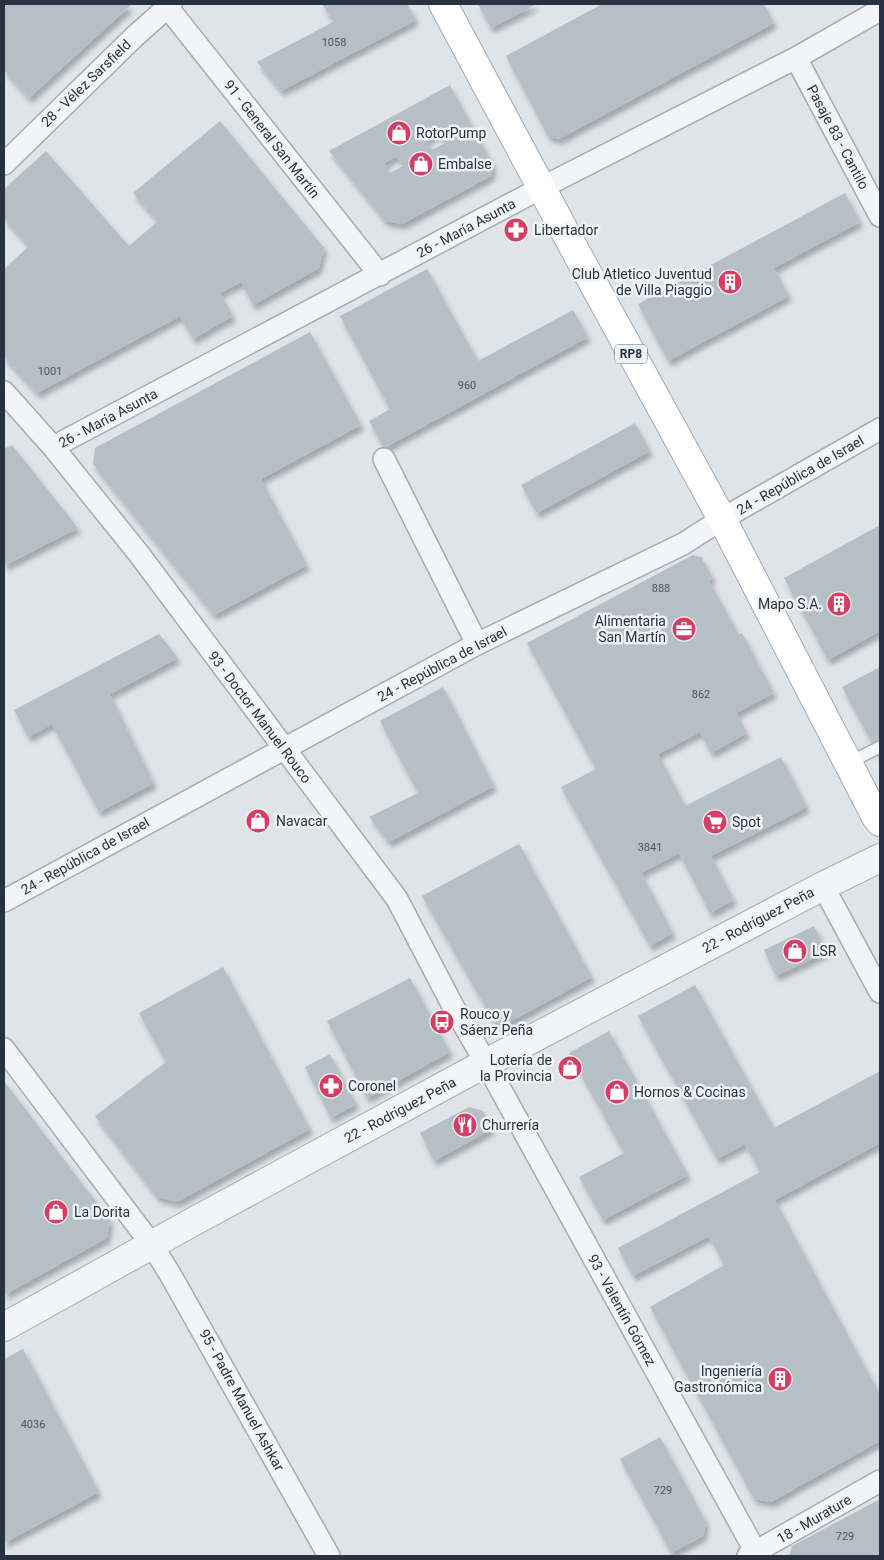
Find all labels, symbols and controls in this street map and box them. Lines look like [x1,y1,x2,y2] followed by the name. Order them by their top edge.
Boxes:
[38,36,134,130] street label: 28 - Vélez Sarsfield
[322,36,346,49] house number: 1058
[221,77,323,201] street label: 91 - General San Martín
[804,82,872,192] street label: Pasaje 83 - Cantilo
[386,120,412,146] shop icon: RotorPump
[416,125,487,141] place label: RotorPump
[408,151,434,177] shop icon: Embalse
[438,156,492,172] place label: Embalse
[414,195,518,261] street label: 26 - María Asunta
[503,217,529,243] pharmacy icon: Libertador
[534,222,598,238] place label: Libertador
[572,266,712,298] place label: Club Atletico Juventud de Villa Piaggio
[717,269,743,295] building icon: Club Atletico Juventud de Villa Piaggio
[615,344,647,364] road number: RP8
[38,365,62,378] house number: 1001
[458,379,476,392] house number: 960
[56,385,160,451] street label: 26 - María Asunta
[734,432,866,518] street label: 24 - República de Israel
[652,582,670,595] house number: 888
[826,591,852,617] building icon: Mapo S.A.
[758,596,822,612] place label: Mapo S.A.
[595,613,666,645] place label: Alimentaria San Martín
[671,616,697,642] office icon: Alimentaria San Martín
[375,623,509,705] street label: 24 - República de Israel
[205,648,315,786] street label: 93 - Doctor Manuel Rouco
[692,688,710,701] house number: 862
[245,808,271,834] shop icon: Navacar
[702,809,728,835] supermarket icon: Spot
[276,813,328,829] place label: Navacar
[18,814,152,898] street label: 24 - República de Israel
[732,814,761,830] place label: Spot
[638,841,662,854] house number: 3841
[699,884,817,956] street label: 22 - Rodríguez Peña
[782,938,808,964] shop icon: LSR
[812,943,837,959] place label: LSR
[460,1006,533,1038] place label: Rouco y Sáenz Peña
[429,1009,455,1035] bus stop icon: Rouco y Sáenz Peña
[480,1052,552,1084] place label: Lotería de la Provincia
[557,1055,583,1081] shop icon: Lotería de la Provincia
[318,1073,344,1099] pharmacy icon: Coronel
[341,1074,459,1146] street label: 22 - Rodríguez Peña
[348,1078,396,1094] place label: Coronel
[604,1079,630,1105] shop icon: Hornos & Cocinas
[634,1084,746,1100] place label: Hornos & Cocinas
[452,1112,478,1138] restaurant icon: Churrería
[482,1117,539,1133] place label: Churrería
[43,1199,69,1225] shop icon: La Dorita
[74,1204,130,1220] place label: La Dorita
[585,1252,659,1368] street label: 93 - Valentín Gómez
[196,1326,288,1474] street label: 95 - Padre Manuel Ashkar
[674,1363,762,1395] place label: Ingeniería Gastronómica
[767,1366,793,1392] building icon: Ingeniería Gastronómica
[21,1418,45,1431] house number: 4036
[654,1484,672,1497] house number: 729
[774,1491,854,1547] street label: 18 - Murature
[836,1530,854,1543] house number: 729

